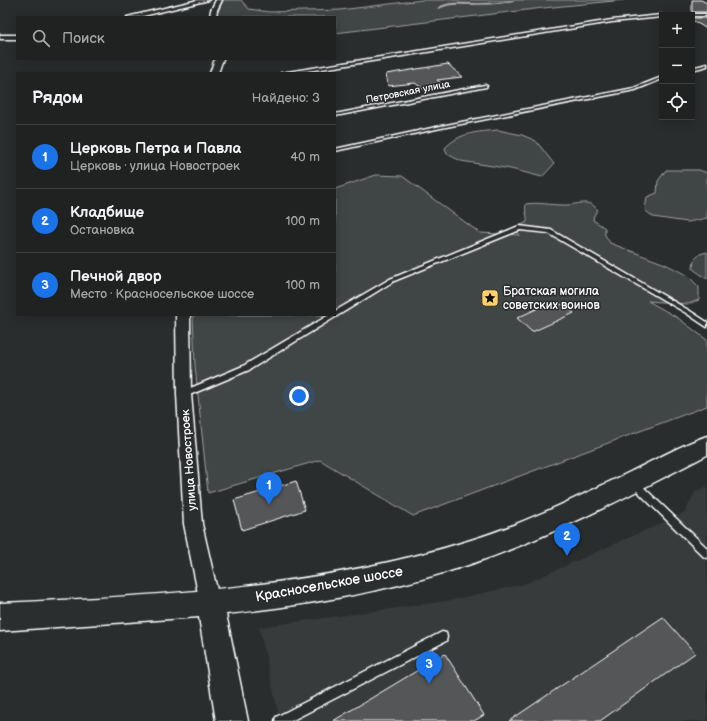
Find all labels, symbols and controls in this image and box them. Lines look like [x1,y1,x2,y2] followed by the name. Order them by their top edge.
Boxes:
[659,12,695,120] map controls
[659,12,695,48] button: +
[16,16,336,60] search box
[30,27,52,49] icon: search
[62,29,105,48] text: Поиск
[659,48,695,84] button: −
[365,78,451,106] street label: Петровская улица
[659,84,695,120] button: locate
[32,88,83,108] text: Рядом
[252,90,320,106] text: Найдено: 3
[70,139,241,158] text: Церковь Петра и Павла
[42,149,48,165] text: 1
[290,149,320,165] text: 40 m
[70,158,240,174] text: Церковь · улица Новостроек
[70,203,144,222] text: Кладбище
[41,213,49,229] text: 2
[285,213,320,229] text: 100 m
[70,222,135,238] text: Остановка
[70,267,162,286] text: Печной двор
[41,277,49,293] text: 3
[285,277,320,293] text: 100 m
[503,284,600,313] place label: Братская могила советских воинов
[70,286,254,302] text: Место · Красносельское шоссе
[480,288,500,308] place icon: Братская могила советских воинов
[289,386,309,406] your location
[178,408,200,511] street label: улица Новостроек
[256,472,282,505] pin: 1
[554,523,580,556] pin: 2
[254,563,404,605] street label: Красносельское шоссе
[416,651,442,684] pin: 3

